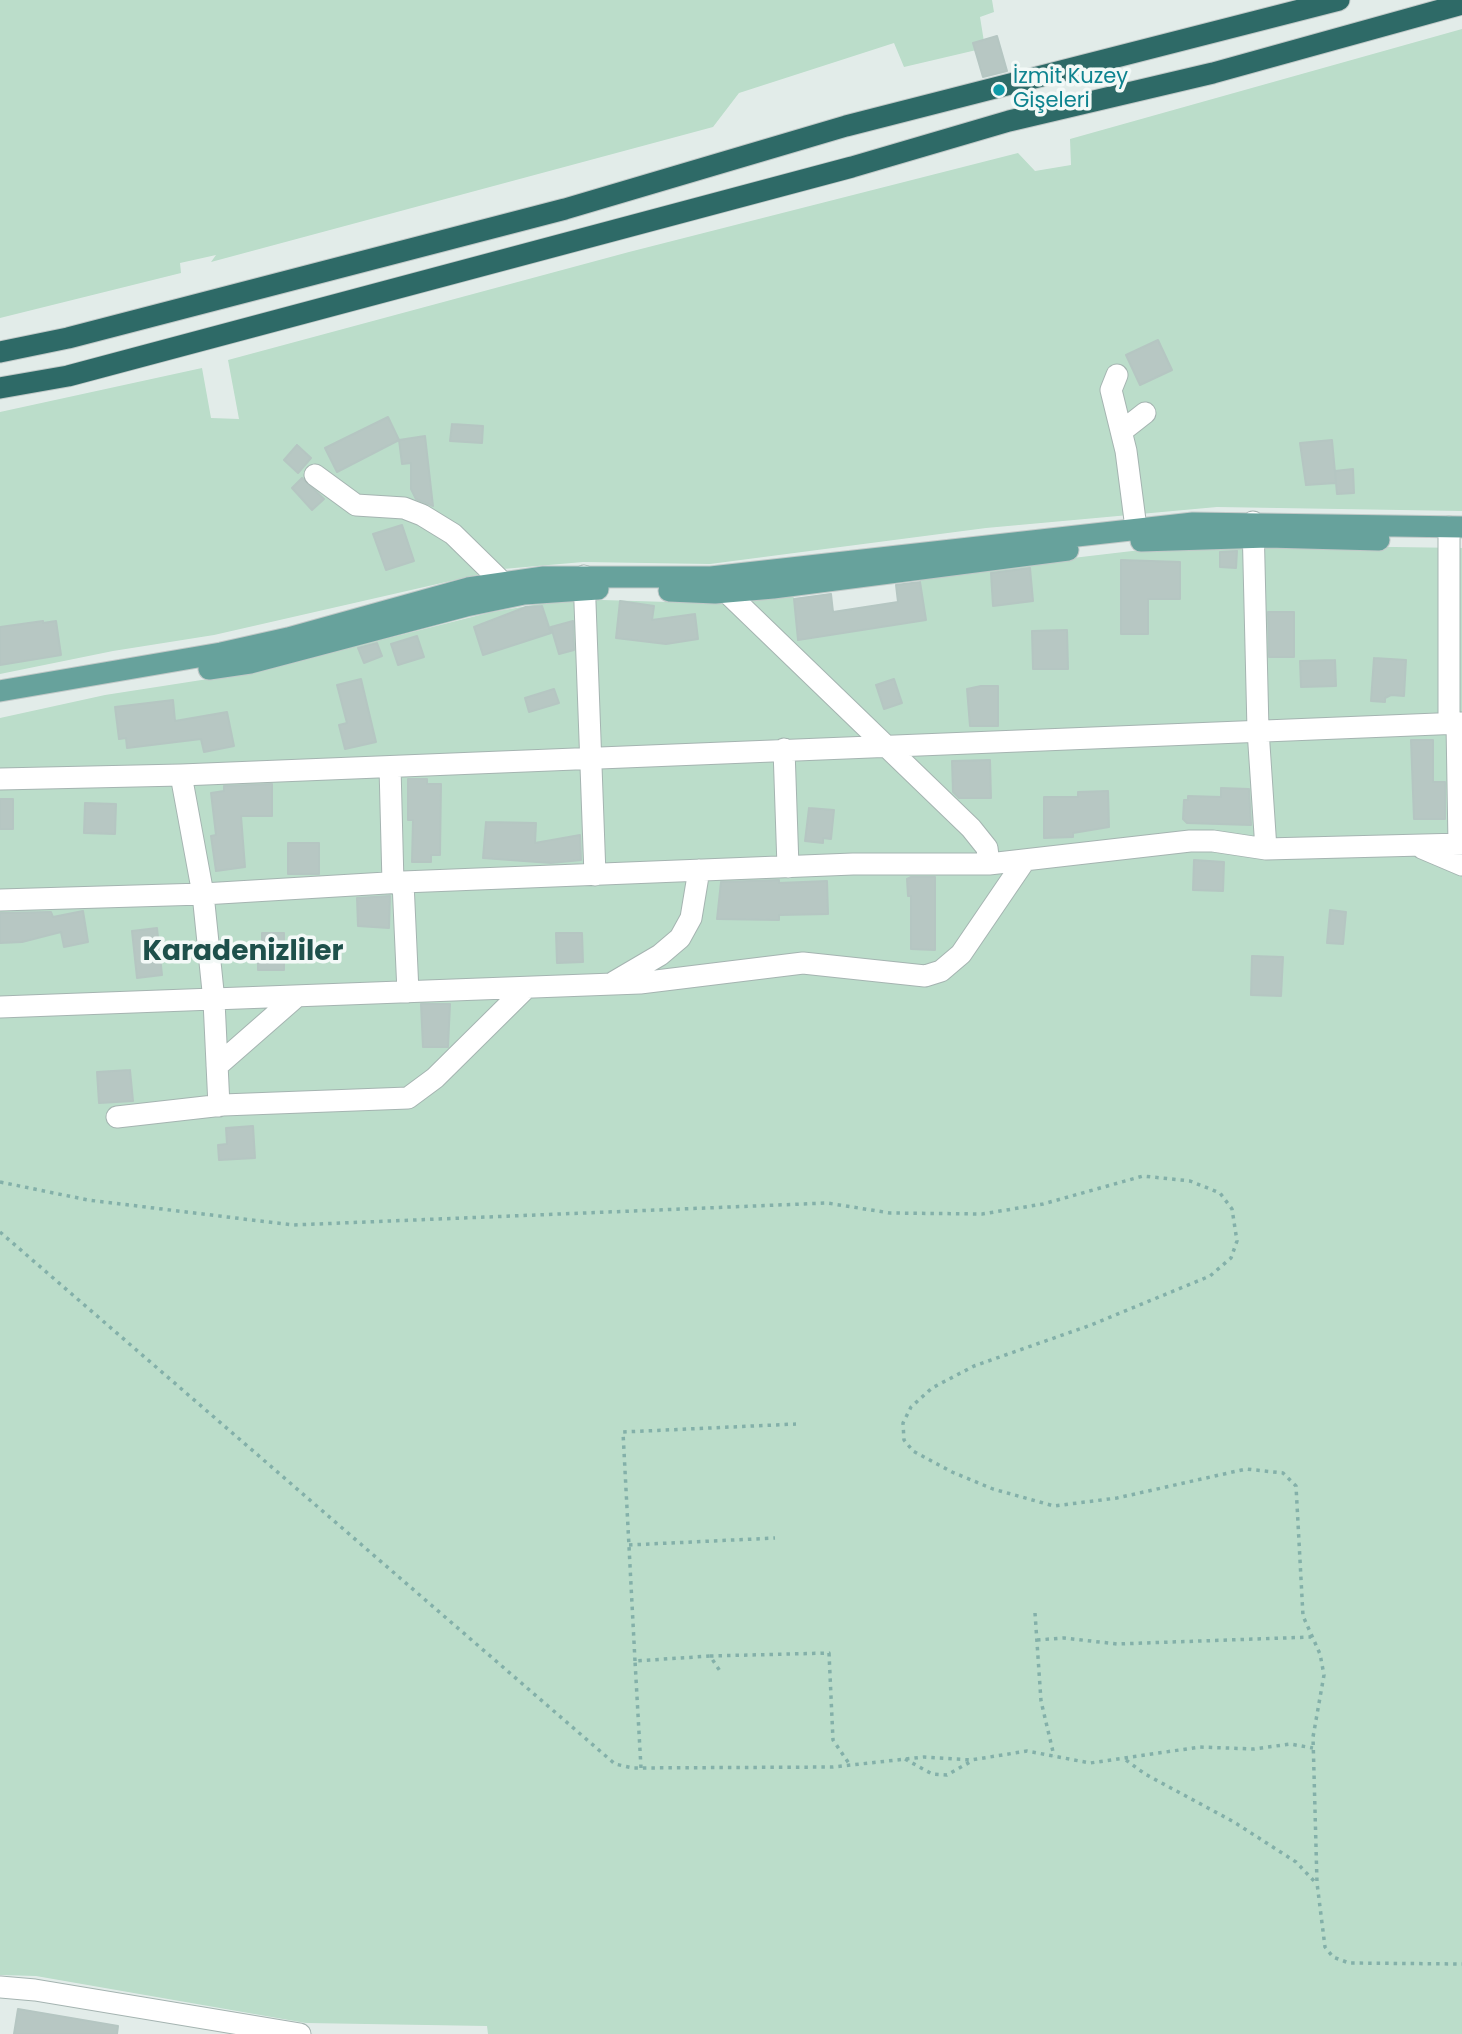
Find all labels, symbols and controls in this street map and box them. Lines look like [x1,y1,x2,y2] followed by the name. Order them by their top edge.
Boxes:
[1013,65,1128,115] place label: İzmit Kuzey Gişeleri
[991,82,1007,98] marker: İzmit Kuzey Gişeleri
[143,936,343,970] district label: Karadenizliler

